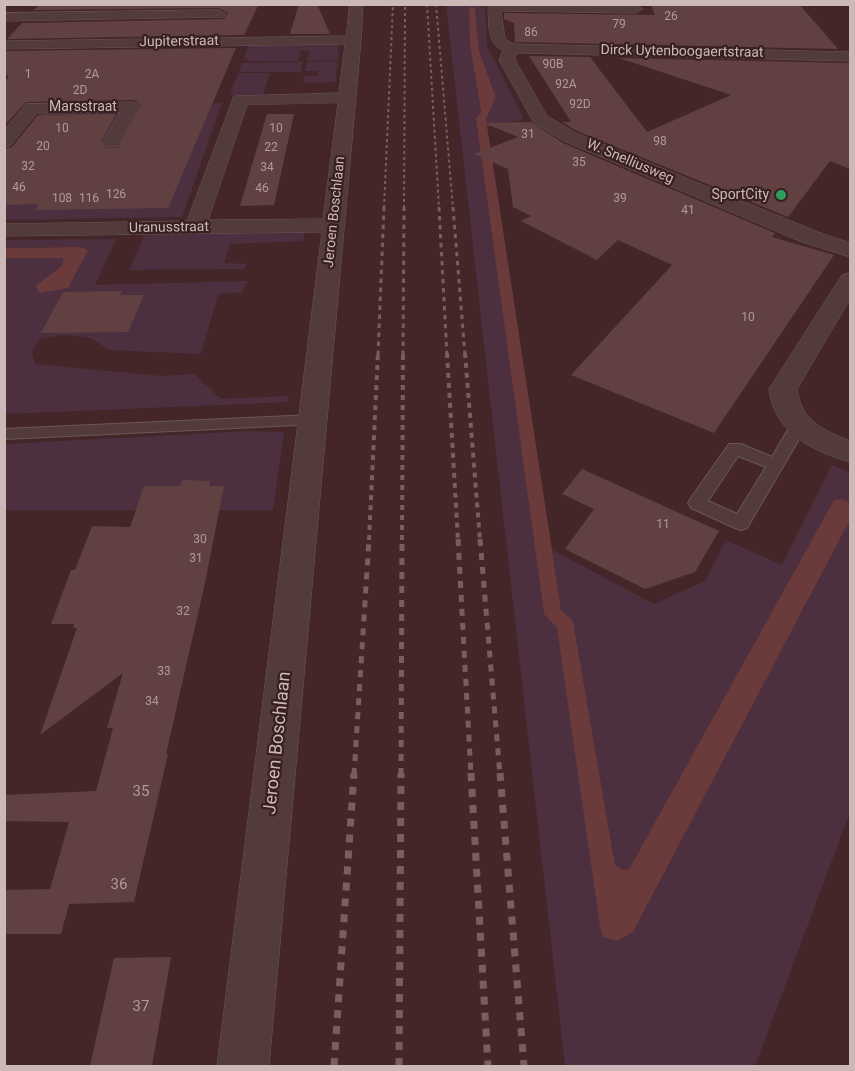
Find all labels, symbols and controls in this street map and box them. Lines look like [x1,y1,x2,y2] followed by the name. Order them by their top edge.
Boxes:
[664,10,678,24] house number: 26
[612,18,626,32] house number: 79
[524,26,538,40] house number: 86
[139,33,219,51] street label: Jupiterstraat
[600,42,764,62] street label: Dirck Uytenboogaertstraat
[543,58,563,72] house number: 90B
[25,68,31,82] house number: 1
[85,68,99,82] house number: 2A
[555,78,577,92] house number: 92A
[73,84,87,98] house number: 2D
[569,98,591,112] house number: 92D
[49,99,117,115] street label: Marsstraat
[55,122,69,136] house number: 10
[269,122,283,136] house number: 10
[521,128,535,142] house number: 31
[653,135,667,149] house number: 98
[584,136,676,188] street label: W. Snelliusweg
[36,140,50,154] house number: 20
[264,141,278,155] house number: 22
[321,156,349,268] street label: Jeroen Boschlaan
[572,156,586,170] house number: 35
[21,160,35,174] house number: 32
[260,161,274,175] house number: 34
[12,181,26,195] house number: 46
[255,182,269,196] house number: 46
[711,187,769,203] place label: SportCity
[106,188,126,202] house number: 126
[774,188,788,202] marker: SportCity
[52,192,72,206] house number: 108
[79,192,99,206] house number: 116
[613,192,627,206] house number: 39
[681,204,695,218] house number: 41
[129,219,209,237] street label: Uranusstraat
[741,311,755,325] house number: 10
[656,518,670,532] house number: 11
[193,533,207,547] house number: 30
[189,552,203,566] house number: 31
[176,605,190,619] house number: 32
[157,665,171,679] house number: 33
[260,670,296,816] street label: Jeroen Boschlaan
[145,695,159,709] house number: 34
[133,783,149,801] house number: 35
[111,876,127,894] house number: 36
[133,998,149,1016] house number: 37

